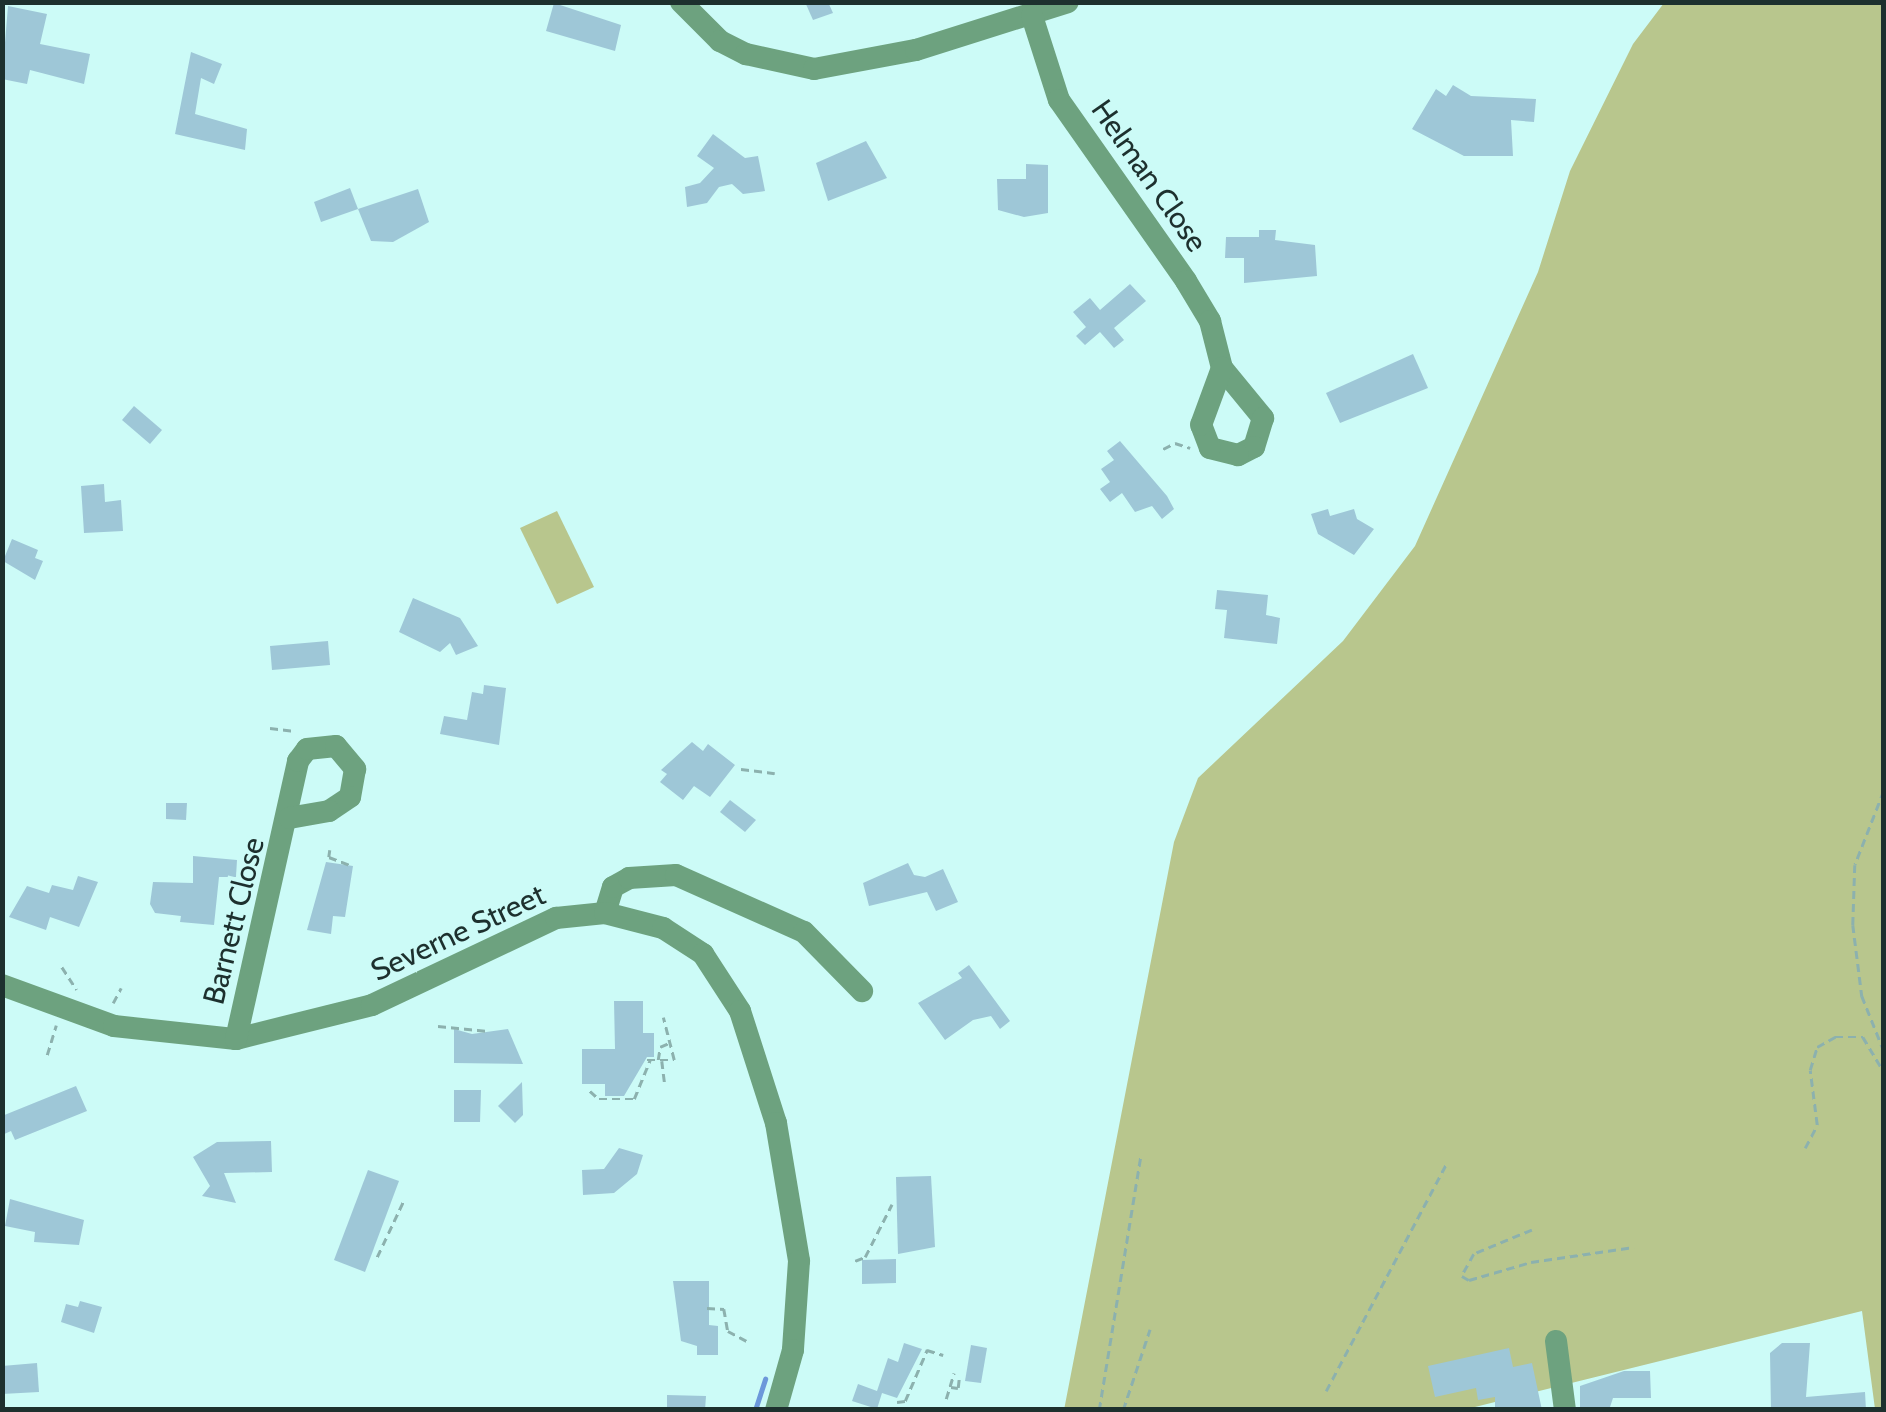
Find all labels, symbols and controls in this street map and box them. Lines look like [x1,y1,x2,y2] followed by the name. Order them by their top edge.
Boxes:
[1083,93,1215,259] street label: Helman Close
[196,834,272,1008] street label: Barnett Close
[365,877,551,989] street label: Severne Street

